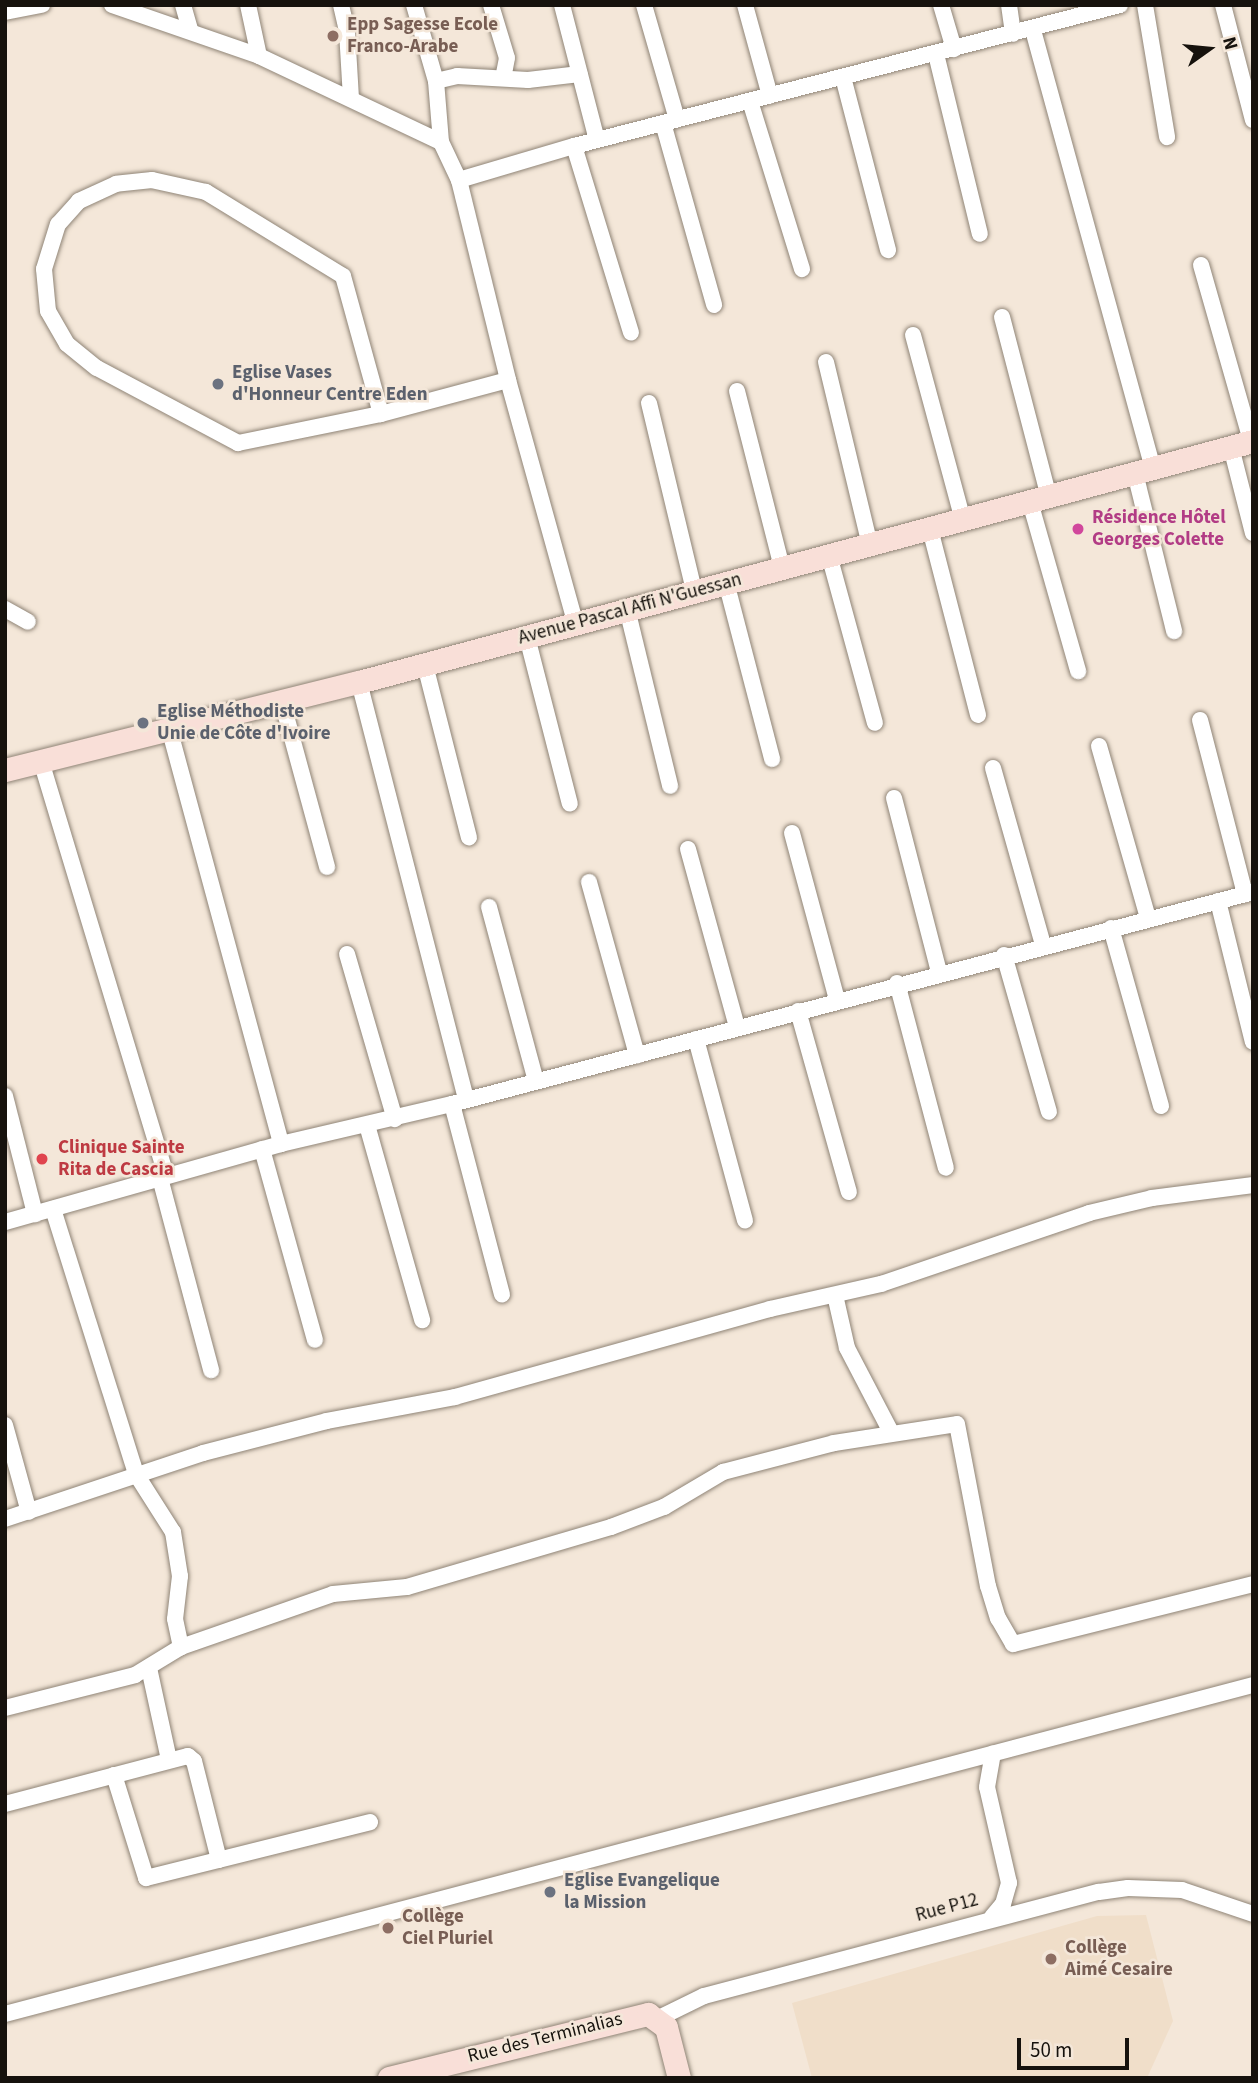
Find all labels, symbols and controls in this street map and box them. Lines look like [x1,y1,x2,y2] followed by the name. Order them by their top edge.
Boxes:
[347,14,498,58] place label: Epp Sagesse Ecole Franco-Arabe
[1174,14,1244,84] north arrow
[325,28,341,44] marker: Epp Sagesse Ecole Franco-Arabe
[1215,34,1244,53] text: N
[232,362,428,406] place label: Eglise Vases d'Honneur Centre Eden
[210,376,226,392] marker: Eglise Vases d'Honneur Centre Eden
[1092,507,1226,551] place label: Résidence Hôtel Georges Colette
[1070,521,1086,537] marker: Résidence Hôtel Georges Colette
[516,568,744,650] street label: Avenue Pascal Affi N'Guessan
[157,701,331,745] place label: Eglise Méthodiste Unie de Côte d'Ivoire
[135,715,151,731] marker: Eglise Méthodiste Unie de Côte d'Ivoire
[58,1137,185,1181] place label: Clinique Sainte Rita de Cascia
[32,1149,52,1169] marker: Clinique Sainte Rita de Cascia
[564,1870,720,1914] place label: Eglise Evangelique la Mission
[542,1884,558,1900] marker: Eglise Evangelique la Mission
[913,1889,981,1927] street label: Rue P12
[402,1906,493,1950] place label: Collège Ciel Pluriel
[380,1920,396,1936] marker: Collège Ciel Pluriel
[1065,1937,1173,1981] place label: Collège Aimé Cesaire
[1043,1951,1059,1967] marker: Collège Aimé Cesaire
[465,2008,625,2068] street label: Rue des Terminalias
[1020,2024,1132,2068] scale bar
[1030,2035,1072,2065] text: 50 m

